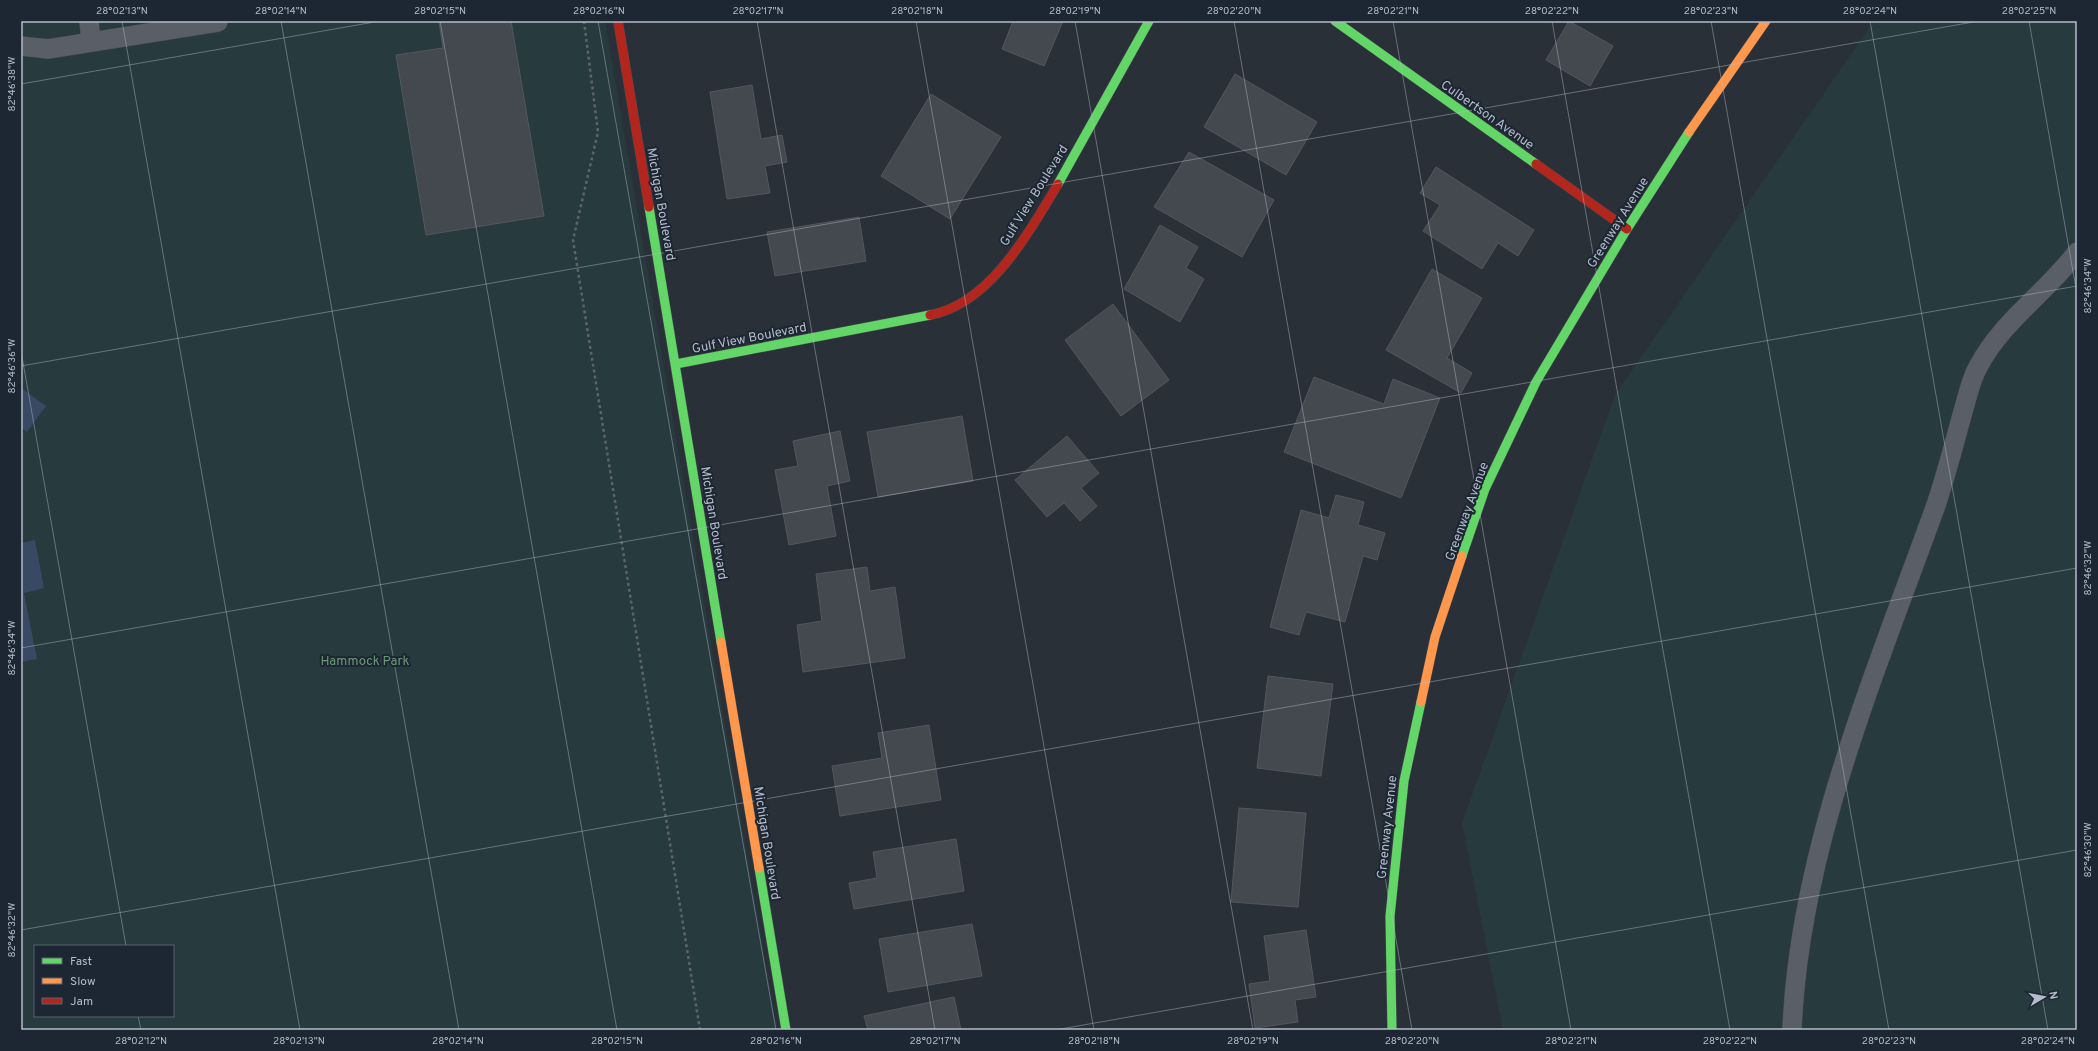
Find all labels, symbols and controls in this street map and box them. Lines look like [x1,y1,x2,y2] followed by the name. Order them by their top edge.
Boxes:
[96,5,148,18] text: 28°02'13"N
[255,5,307,18] text: 28°02'14"N
[414,5,466,18] text: 28°02'15"N
[573,5,625,18] text: 28°02'16"N
[732,5,784,18] text: 28°02'17"N
[891,5,943,18] text: 28°02'18"N
[1049,5,1101,18] text: 28°02'19"N
[1207,5,1261,18] text: 28°02'20"N
[1367,5,1419,18] text: 28°02'21"N
[1525,5,1579,18] text: 28°02'22"N
[1684,5,1738,18] text: 28°02'23"N
[1843,5,1897,18] text: 28°02'24"N
[2002,5,2056,18] text: 28°02'25"N
[6,56,19,112] text: 82°46'38"W
[1437,77,1537,154] street label: Culbertson Avenue
[997,142,1072,250] street label: Gulf View Boulevard
[642,147,678,262] street label: Michigan Boulevard
[1584,175,1653,271] street label: Greenway Avenue
[2082,258,2095,314] text: 82°46'34"W
[691,320,808,358] street label: Gulf View Boulevard
[6,339,19,393] text: 82°46'36"W
[1443,460,1493,563] street label: Greenway Avenue
[696,466,730,581] street label: Michigan Boulevard
[2082,541,2095,595] text: 82°46'32"W
[6,620,19,676] text: 82°46'34"W
[321,654,410,670] park label: Hammock Park
[1375,775,1401,880] street label: Greenway Avenue
[749,786,783,901] street label: Michigan Boulevard
[2082,822,2095,878] text: 82°46'30"W
[6,903,19,957] text: 82°46'32"W
[34,945,174,1017] legend
[70,954,92,970] text: Fast
[70,974,96,990] text: Slow
[2024,977,2064,1017] north arrow
[2045,990,2060,1001] text: N
[70,994,93,1010] text: Jam
[115,1035,167,1048] text: 28°02'12"N
[273,1035,325,1048] text: 28°02'13"N
[432,1035,484,1048] text: 28°02'14"N
[591,1035,643,1048] text: 28°02'15"N
[750,1035,802,1048] text: 28°02'16"N
[909,1035,961,1048] text: 28°02'17"N
[1068,1035,1120,1048] text: 28°02'18"N
[1227,1035,1279,1048] text: 28°02'19"N
[1385,1035,1439,1048] text: 28°02'20"N
[1545,1035,1597,1048] text: 28°02'21"N
[1703,1035,1757,1048] text: 28°02'22"N
[1862,1035,1916,1048] text: 28°02'23"N
[2021,1035,2075,1048] text: 28°02'24"N

